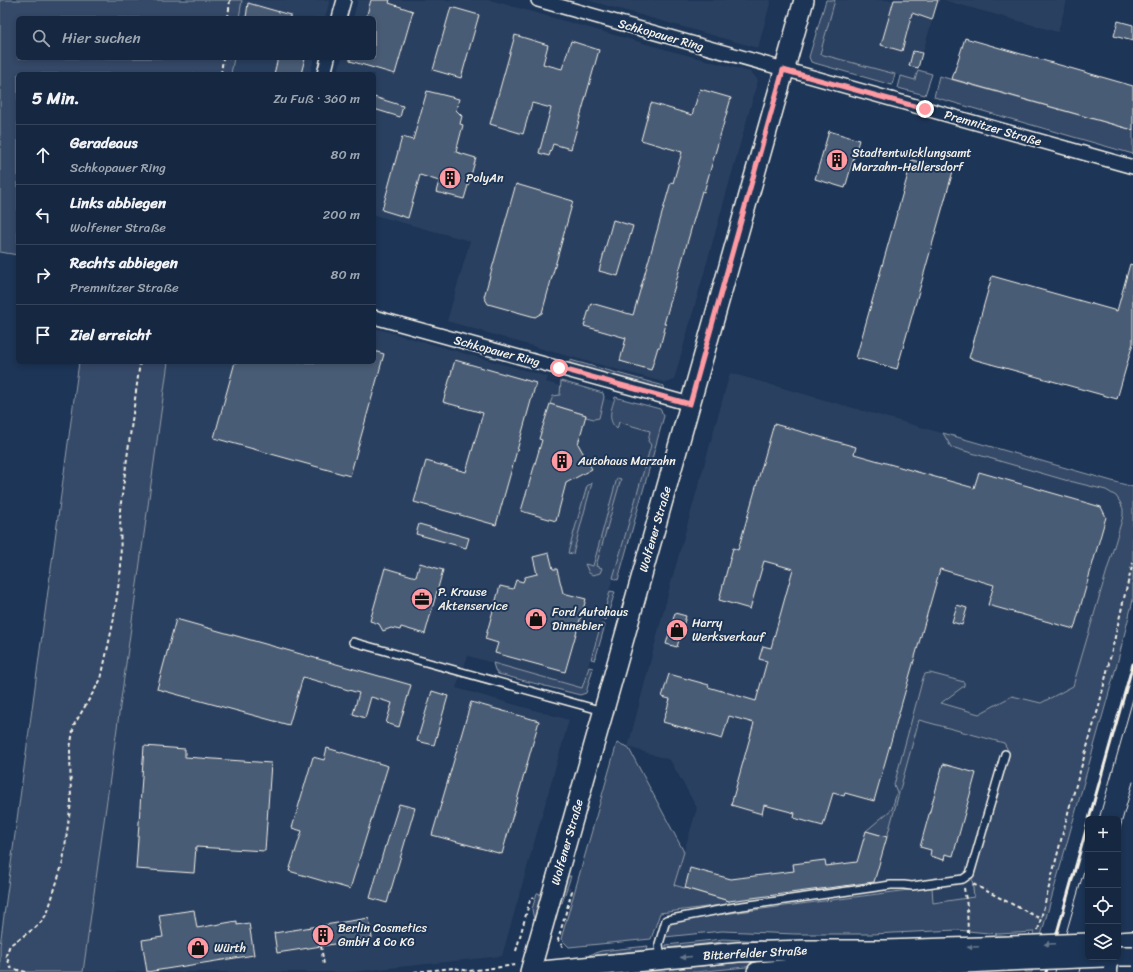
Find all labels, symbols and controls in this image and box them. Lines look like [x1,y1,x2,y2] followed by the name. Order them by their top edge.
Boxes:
[615,12,707,58] street label: Schkopauer Ring
[16,16,376,60] search box
[62,25,141,51] text: Hier suchen
[30,27,52,49] icon: search
[32,83,80,113] text: 5 Min.
[273,87,360,110] text: Zu Fuß · 360 m
[916,100,934,118] route end
[942,104,1044,152] street label: Premnitzer Straße
[70,130,138,156] text: Geradeaus
[852,142,972,178] place label: Stadtentwicklungsamt Marzahn-Hellersdorf
[331,143,360,166] text: 80 m
[32,144,54,166] icon: ahead
[824,147,850,173] building icon: Stadtentwicklungsamt Marzahn-Hellersdorf
[70,156,166,179] text: Schkopauer Ring
[437,165,463,191] building icon: PolyAn
[466,167,504,189] place label: PolyAn
[70,190,166,216] text: Links abbiegen
[323,203,360,226] text: 200 m
[32,204,54,226] icon: left
[70,216,166,239] text: Wolfener Straße
[70,250,178,276] text: Rechts abbiegen
[331,263,360,286] text: 80 m
[32,264,54,286] icon: right
[70,276,179,299] text: Premnitzer Straße
[70,322,151,348] text: Ziel erreicht
[32,324,54,346] icon: arrive
[451,329,543,373] street label: Schkopauer Ring
[550,359,568,377] route start
[549,448,575,474] building icon: Autohaus Marzahn
[577,450,676,472] place label: Autohaus Marzahn
[632,483,678,575] street label: Wolfener Straße
[437,581,508,617] place label: P. Krause Aktenservice
[409,586,435,612] office icon: P. Krause Aktenservice
[552,601,629,637] place label: Ford Autohaus Dinnebier
[523,606,549,632] shop icon: Ford Autohaus Dinnebier
[692,612,766,648] place label: Harry Werksverkauf
[664,617,690,643] shop icon: Harry Werksverkauf
[544,796,590,888] street label: Wolfener Straße
[1085,816,1121,960] map controls
[1085,816,1121,852] button: +
[1085,852,1121,888] button: −
[1085,888,1121,924] button: locate
[338,917,427,953] place label: Berlin Cosmetics GmbH & Co KG
[310,922,336,948] building icon: Berlin Cosmetics GmbH & Co KG
[1085,924,1121,960] button: layers
[185,935,211,961] shop icon: Würth
[214,937,246,959] place label: Würth
[702,939,808,967] street label: Bitterfelder Straße
[1043,941,1056,947] one-way arrow
[966,944,979,950] one-way arrow
[680,953,692,960] one-way arrow

